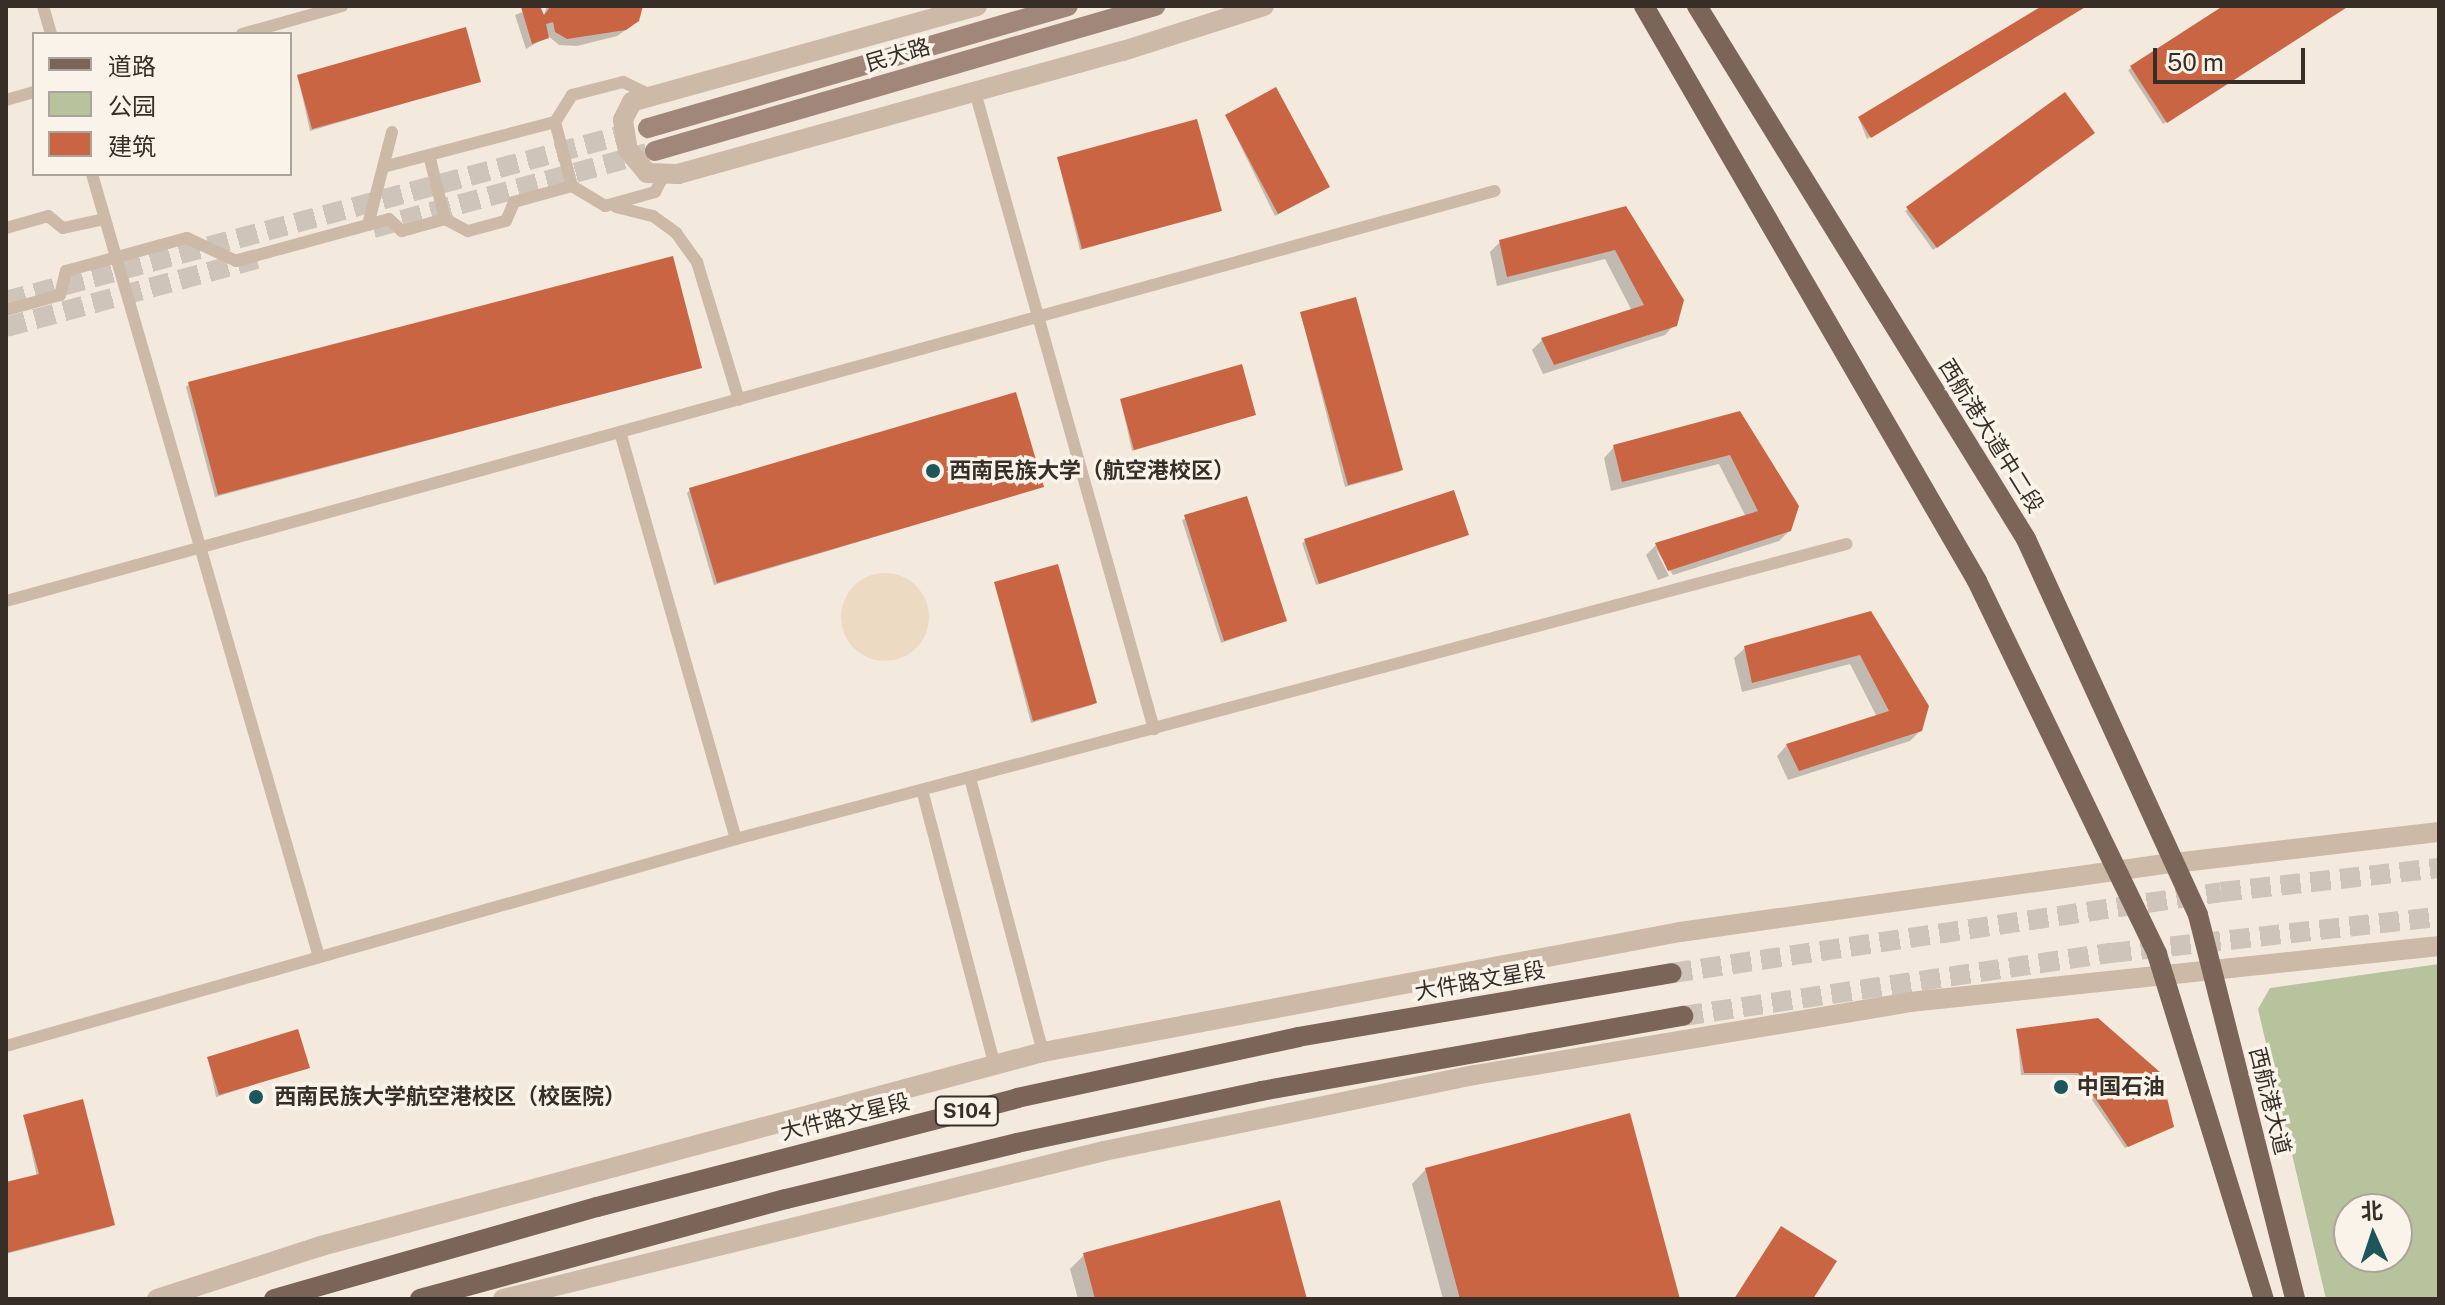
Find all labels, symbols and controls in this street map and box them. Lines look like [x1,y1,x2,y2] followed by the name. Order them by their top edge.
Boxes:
[32,32,292,176] legend
[2157,32,2309,82] scale bar
[863,33,933,77] street label: 民大路
[2167,48,2224,76] text: 50 m
[108,52,156,80] text: 道路
[108,92,156,120] text: 公园
[108,132,156,160] text: 建筑
[1933,354,2049,518] street label: 西航港大道中二段
[949,458,1235,484] place label: 西南民族大学（航空港校区）
[924,462,942,480] marker: 西南民族大学（航空港校区）
[1413,957,1547,1005] street label: 大件路文星段
[2244,1044,2296,1158] street label: 西航港大道
[2077,1074,2165,1100] place label: 中国石油
[2052,1078,2070,1096] marker: 中国石油
[274,1084,626,1110] place label: 西南民族大学航空港校区（校医院）
[245,1086,267,1108] marker: 西南民族大学航空港校区（校医院）
[778,1088,912,1146] street label: 大件路文星段
[933,1095,1001,1127] road number: S104
[2333,1193,2413,1273] north arrow
[2360,1197,2384,1225] text: 北

